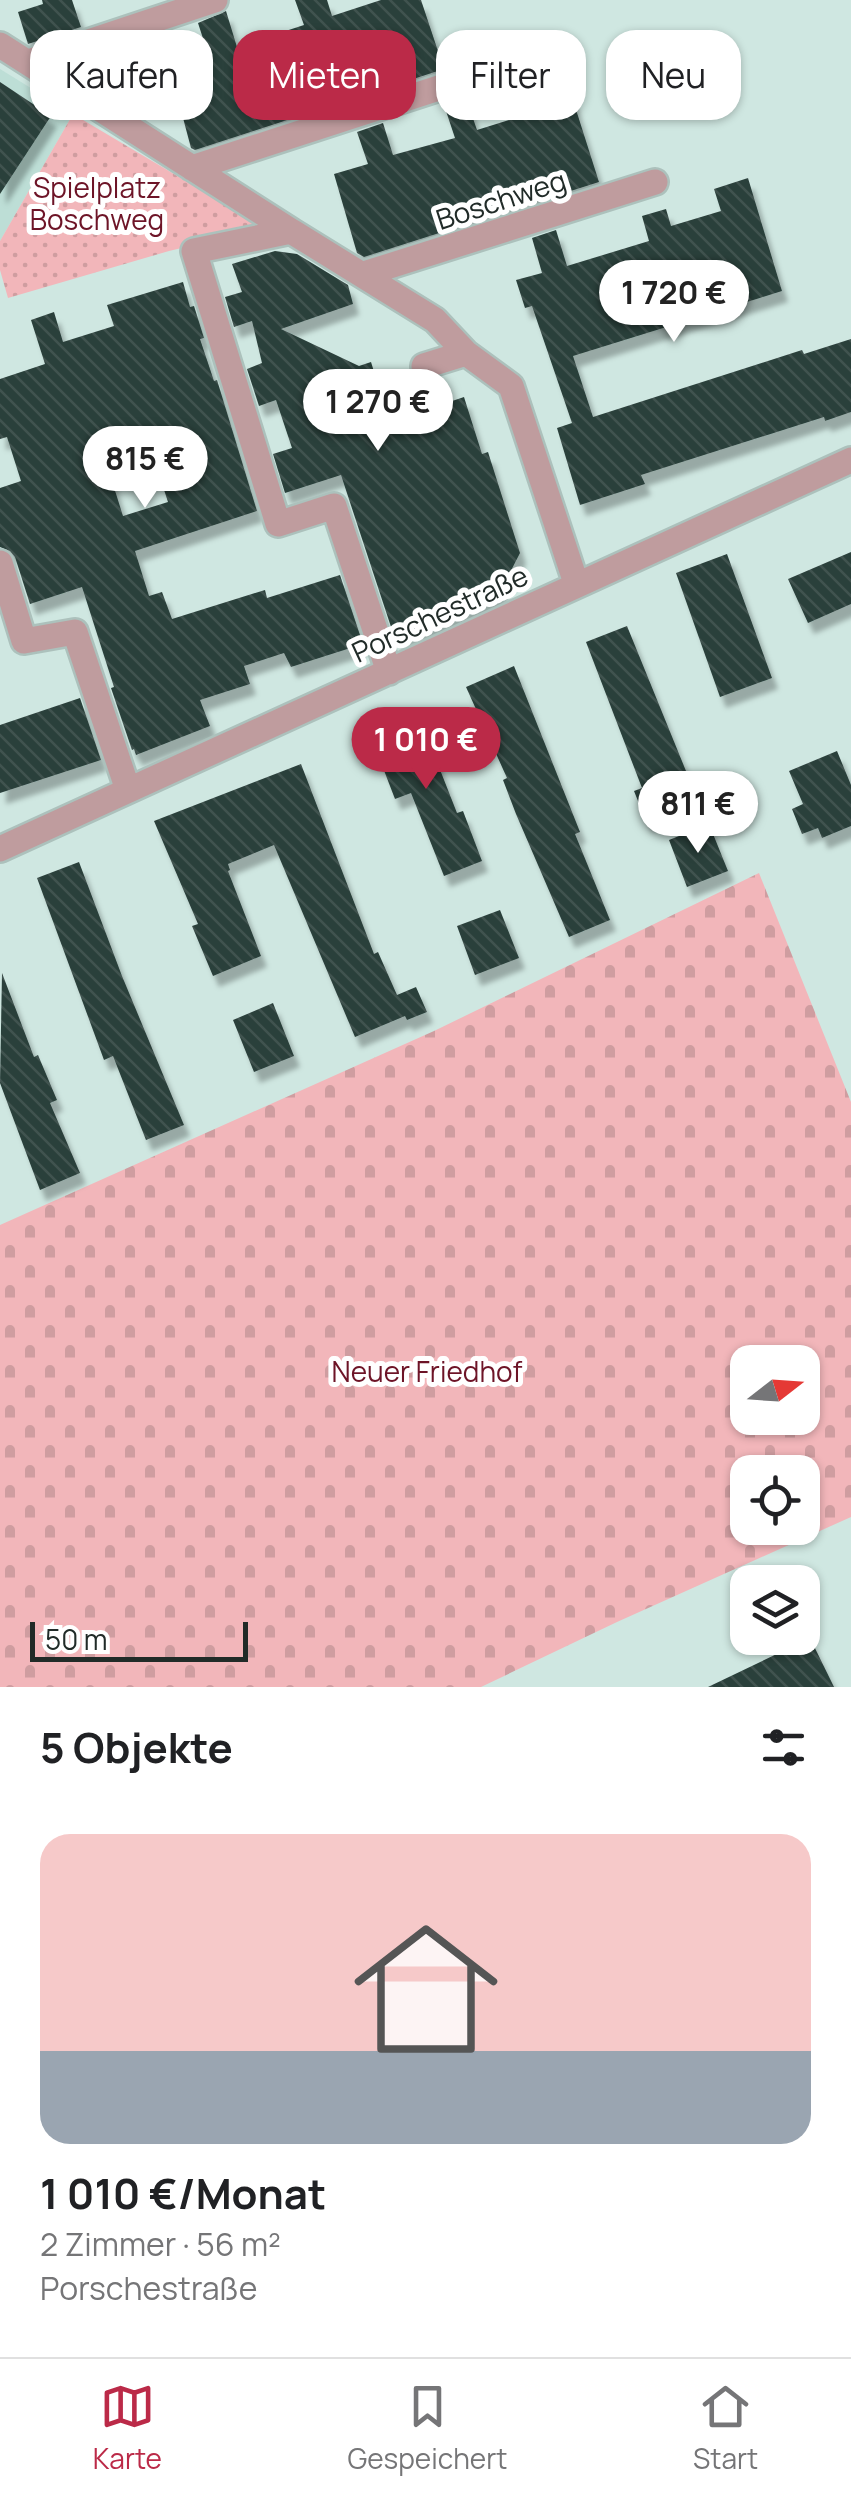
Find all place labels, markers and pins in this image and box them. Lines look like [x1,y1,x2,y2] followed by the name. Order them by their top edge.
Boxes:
[582,260,766,345] pin: 1 720 €
[286,369,470,454] pin: 1 270 €
[75,426,215,511] pin: 815 €
[334,707,518,792] pin: 1 010 €
[628,771,768,856] pin: 811 €

